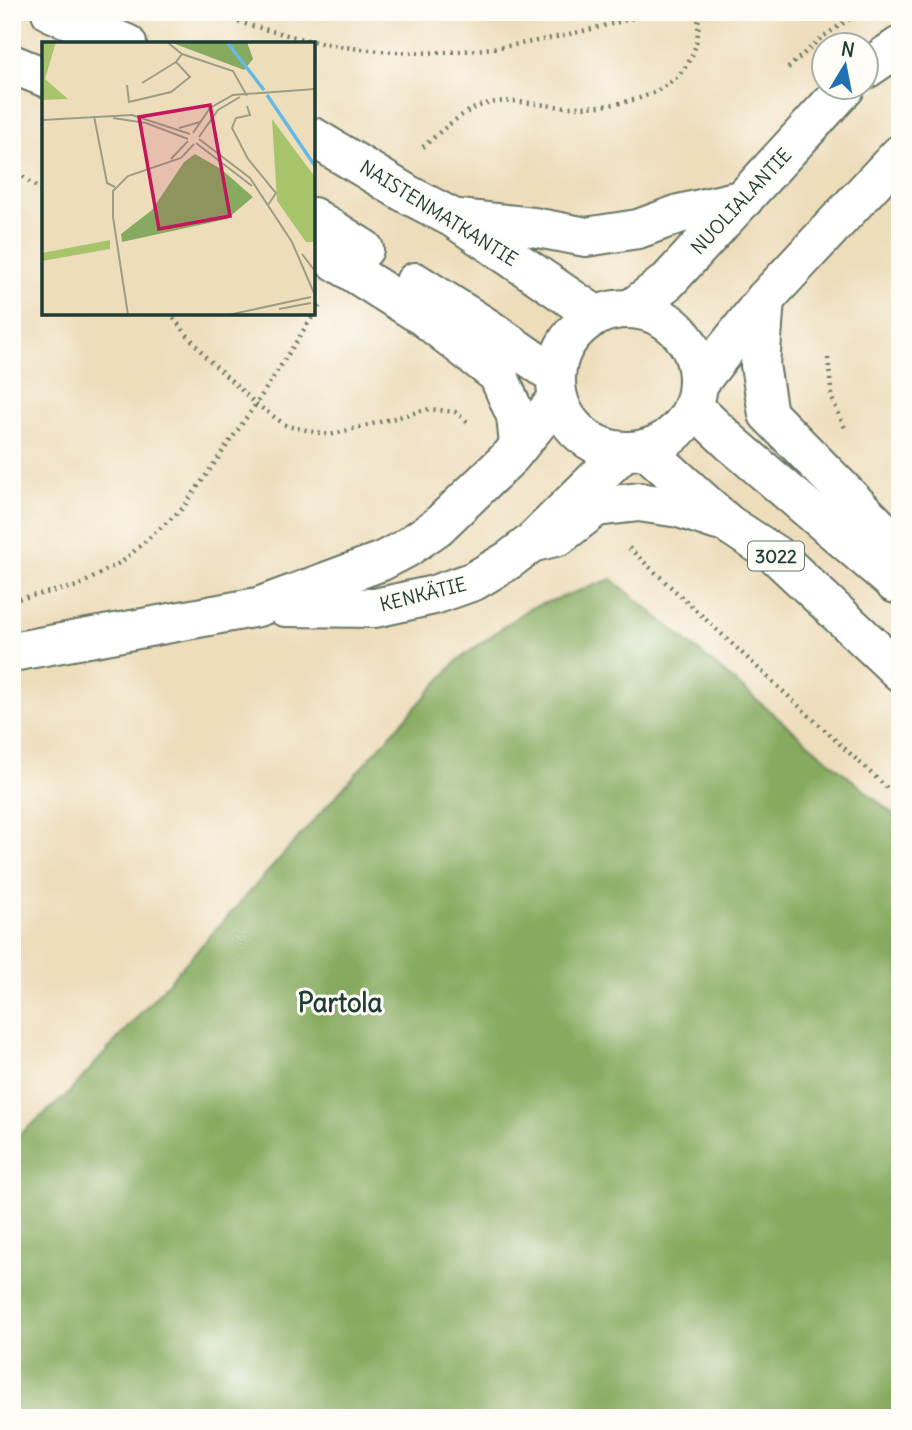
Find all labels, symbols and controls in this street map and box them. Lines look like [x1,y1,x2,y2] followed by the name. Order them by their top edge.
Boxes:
[810,32,880,102] north arrow
[839,36,857,62] text: N
[42,42,315,315] inset map
[686,143,796,259] street label: NUOLIALANTIE
[356,155,522,271] street label: NAISTENMATKANTIE
[748,542,804,570] road number: 3022
[377,572,469,616] street label: KENKÄTIE
[298,986,382,1019] district label: Partola

